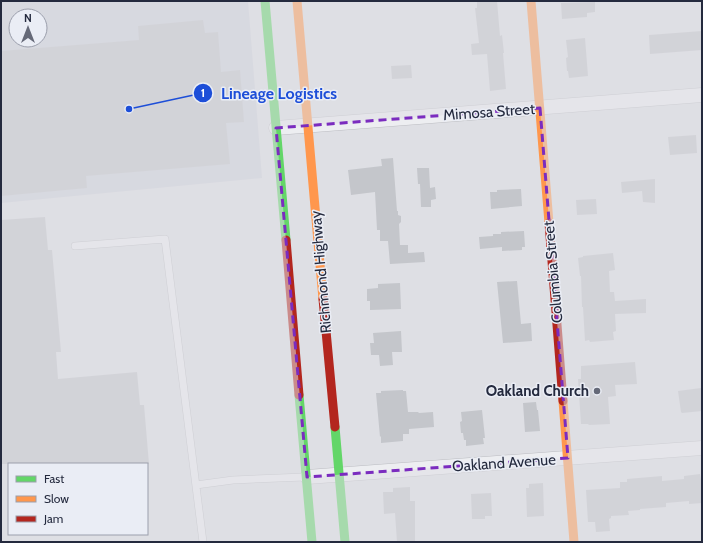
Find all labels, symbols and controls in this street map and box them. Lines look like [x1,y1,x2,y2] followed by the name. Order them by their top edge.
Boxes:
[8,8,48,48] north arrow
[24,11,32,25] text: N
[193,79,345,107] callout: Lineage Logistics
[221,84,337,103] text: Lineage Logistics
[201,85,205,100] text: 1
[443,100,535,124] street label: Mimosa Street
[307,210,335,334] street label: Richmond Highway
[540,220,566,324] street label: Columbia Street
[486,382,589,400] place label: Oakland Church
[592,386,602,396] marker: Oakland Church
[452,450,557,476] street label: Oakland Avenue
[8,463,148,535] legend
[44,471,64,486] text: Fast
[44,491,69,506] text: Slow
[43,511,63,526] text: Jam

